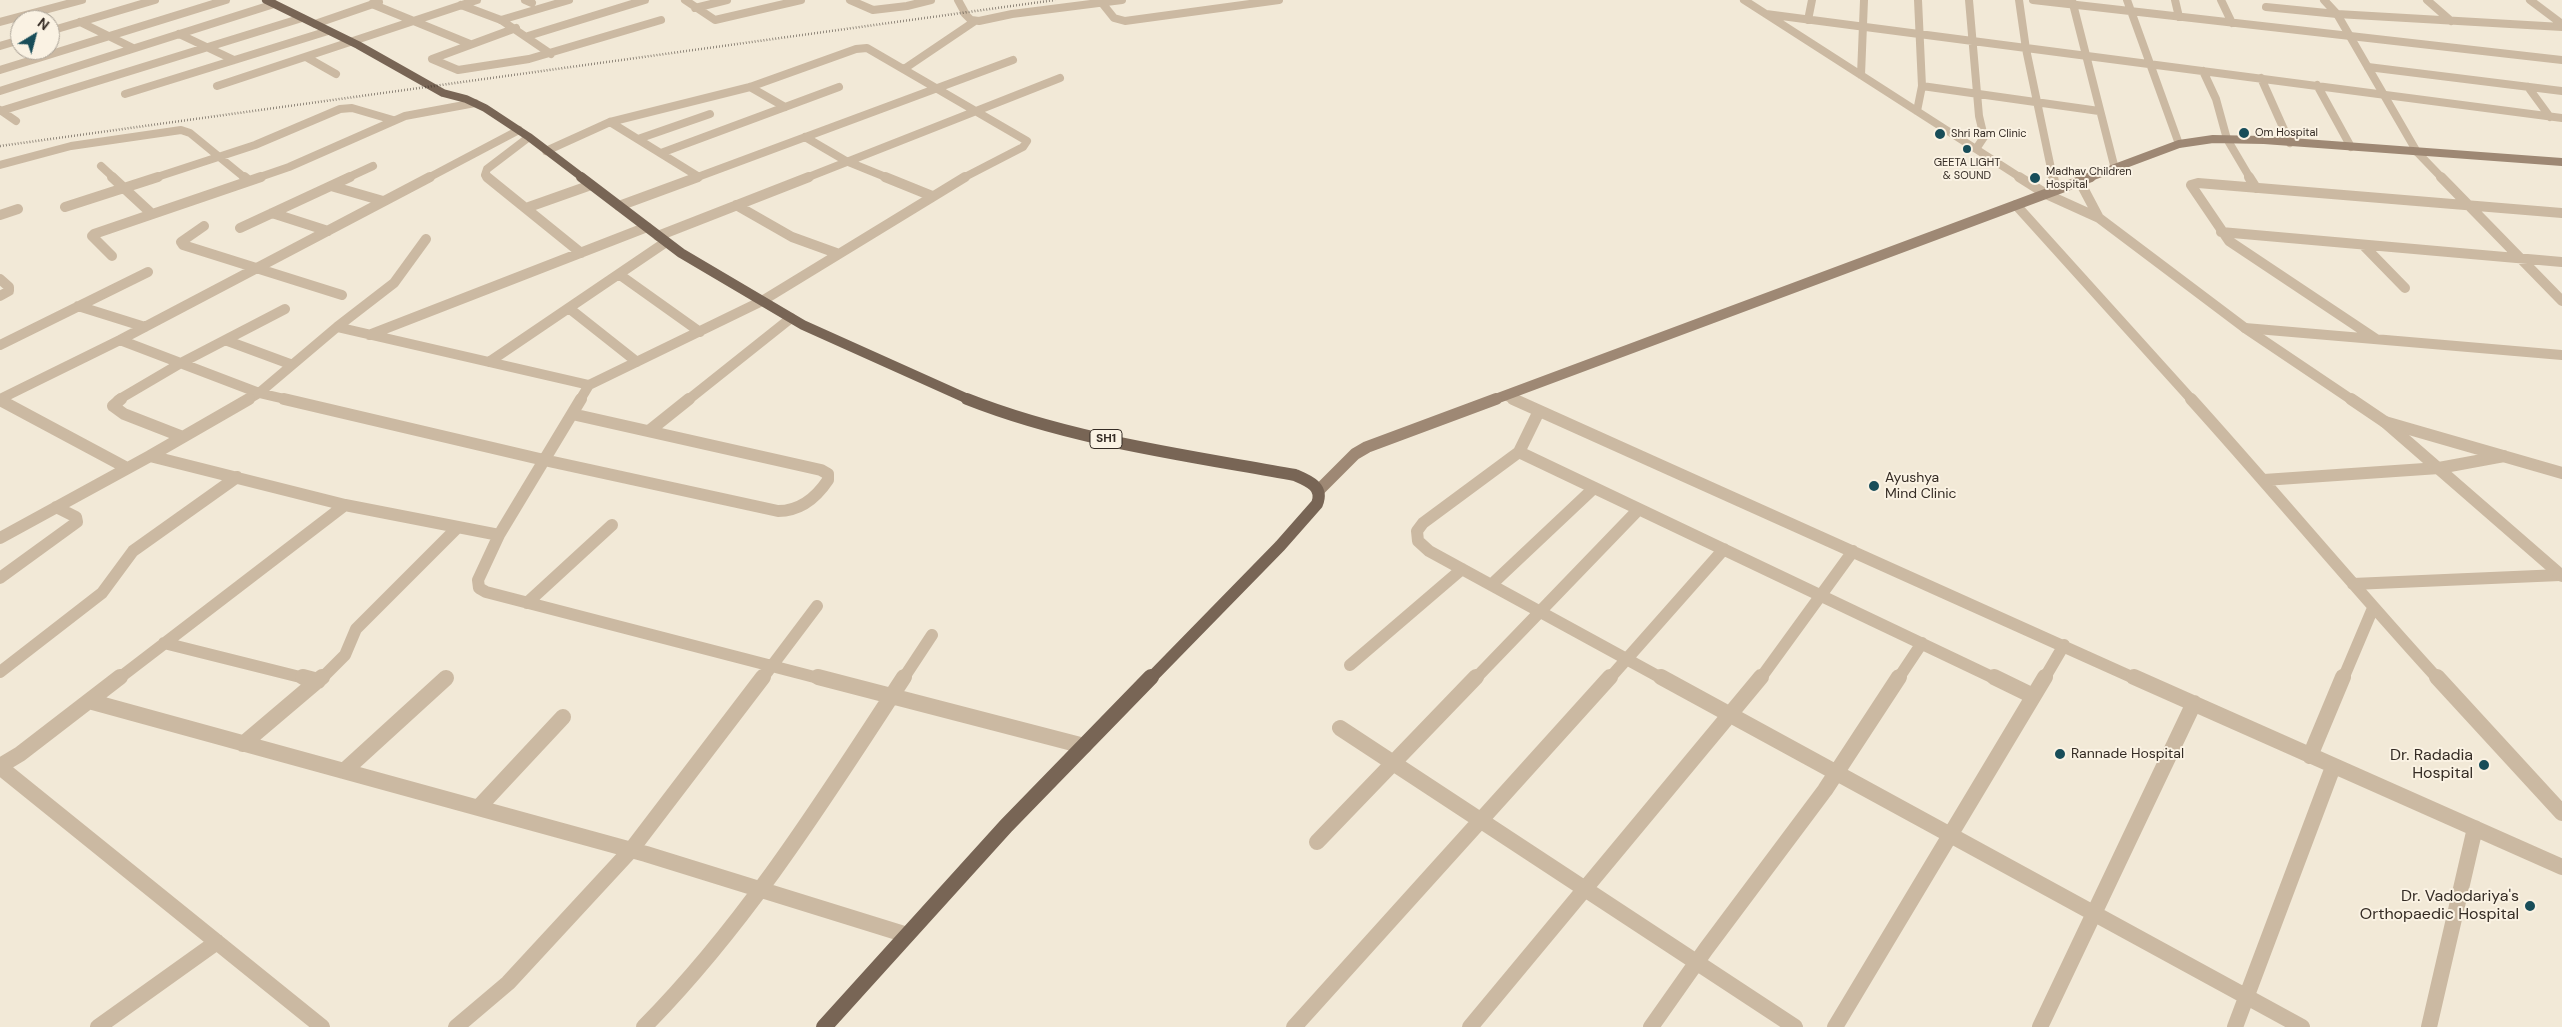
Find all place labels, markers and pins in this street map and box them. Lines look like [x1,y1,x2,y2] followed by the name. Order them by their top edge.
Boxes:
[2237,126,2251,140] marker: Om Hospital
[2255,126,2318,140] place label: Om Hospital
[1933,127,1947,141] marker: Shri Ram Clinic
[1951,127,2027,141] place label: Shri Ram Clinic
[1961,143,1973,155] marker: GEETA LIGHT & SOUND
[1934,156,2000,182] place label: GEETA LIGHT & SOUND
[2046,165,2132,191] place label: Madhav Children Hospital
[2028,171,2042,185] marker: Madhav Children Hospital
[1885,470,1957,502] place label: Ayushya Mind Clinic
[1867,479,1881,493] marker: Ayushya Mind Clinic
[2071,746,2184,762] place label: Rannade Hospital
[2390,746,2473,784] place label: Dr. Radadia Hospital
[2053,747,2067,761] marker: Rannade Hospital
[2477,758,2491,772] marker: Dr. Radadia Hospital
[2360,887,2519,925] place label: Dr. Vadodariya's Orthopaedic Hospital
[2523,899,2537,913] marker: Dr. Vadodariya's Orthopaedic Hospital

